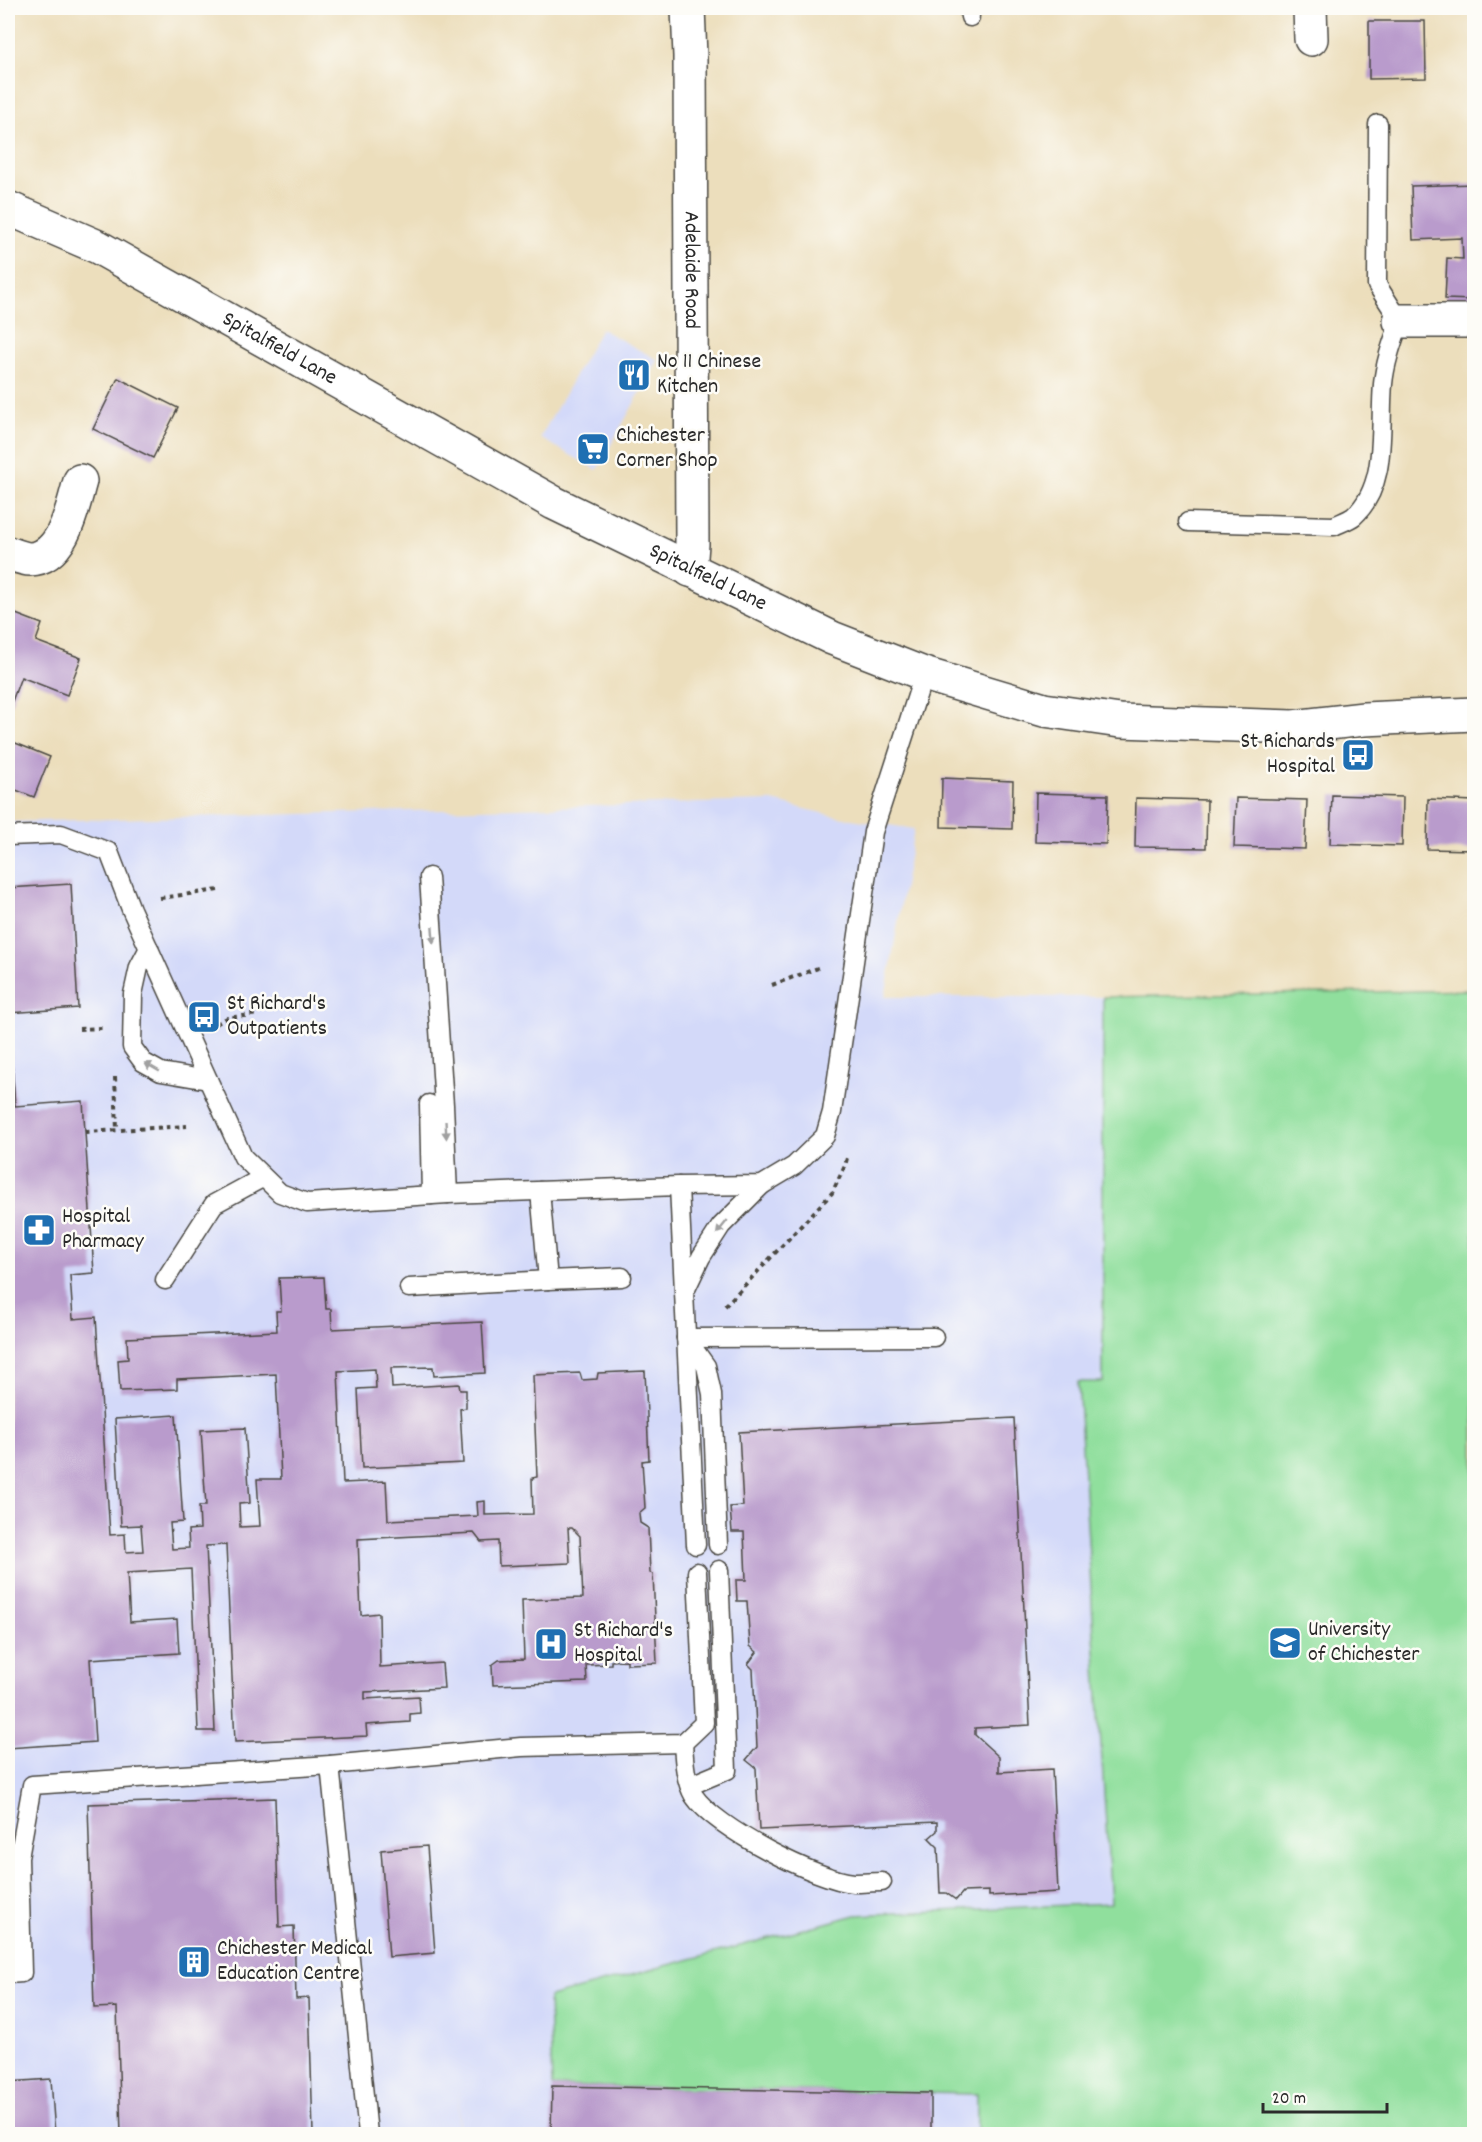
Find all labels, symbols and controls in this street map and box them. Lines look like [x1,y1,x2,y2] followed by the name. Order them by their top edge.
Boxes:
[675,211,707,329] street label: Adelaide Road
[216,304,342,393] street label: Spitalfield Lane
[657,347,761,403] place label: No 11 Chinese Kitchen
[616,357,652,393] restaurant icon: No 11 Chinese Kitchen
[616,421,718,477] place label: Chichester Corner Shop
[575,431,611,467] supermarket icon: Chichester Corner Shop
[644,536,772,619] street label: Spitalfield Lane
[1240,727,1335,783] place label: St Richards Hospital
[1340,737,1376,773] bus stop icon: St Richards Hospital
[428,926,438,945] one-way arrow
[227,989,327,1045] place label: St Richard's Outpatients
[186,999,222,1035] bus stop icon: St Richard's Outpatients
[143,1062,160,1072] one-way arrow
[441,1120,451,1139] one-way arrow
[62,1202,145,1258] place label: Hospital Pharmacy
[21,1212,57,1248] pharmacy icon: Hospital Pharmacy
[716,1219,728,1234] one-way arrow
[1308,1615,1420,1671] place label: University of Chichester
[574,1616,673,1672] place label: St Richard's Hospital
[1267,1625,1303,1661] school or university icon: University of Chichester
[533,1626,569,1662] hospital icon: St Richard's Hospital
[217,1934,372,1990] place label: Chichester Medical Education Centre
[176,1944,212,1980] building icon: Chichester Medical Education Centre
[1263,2076,1388,2114] scale bar
[1272,2087,1306,2112] text: 20 m

